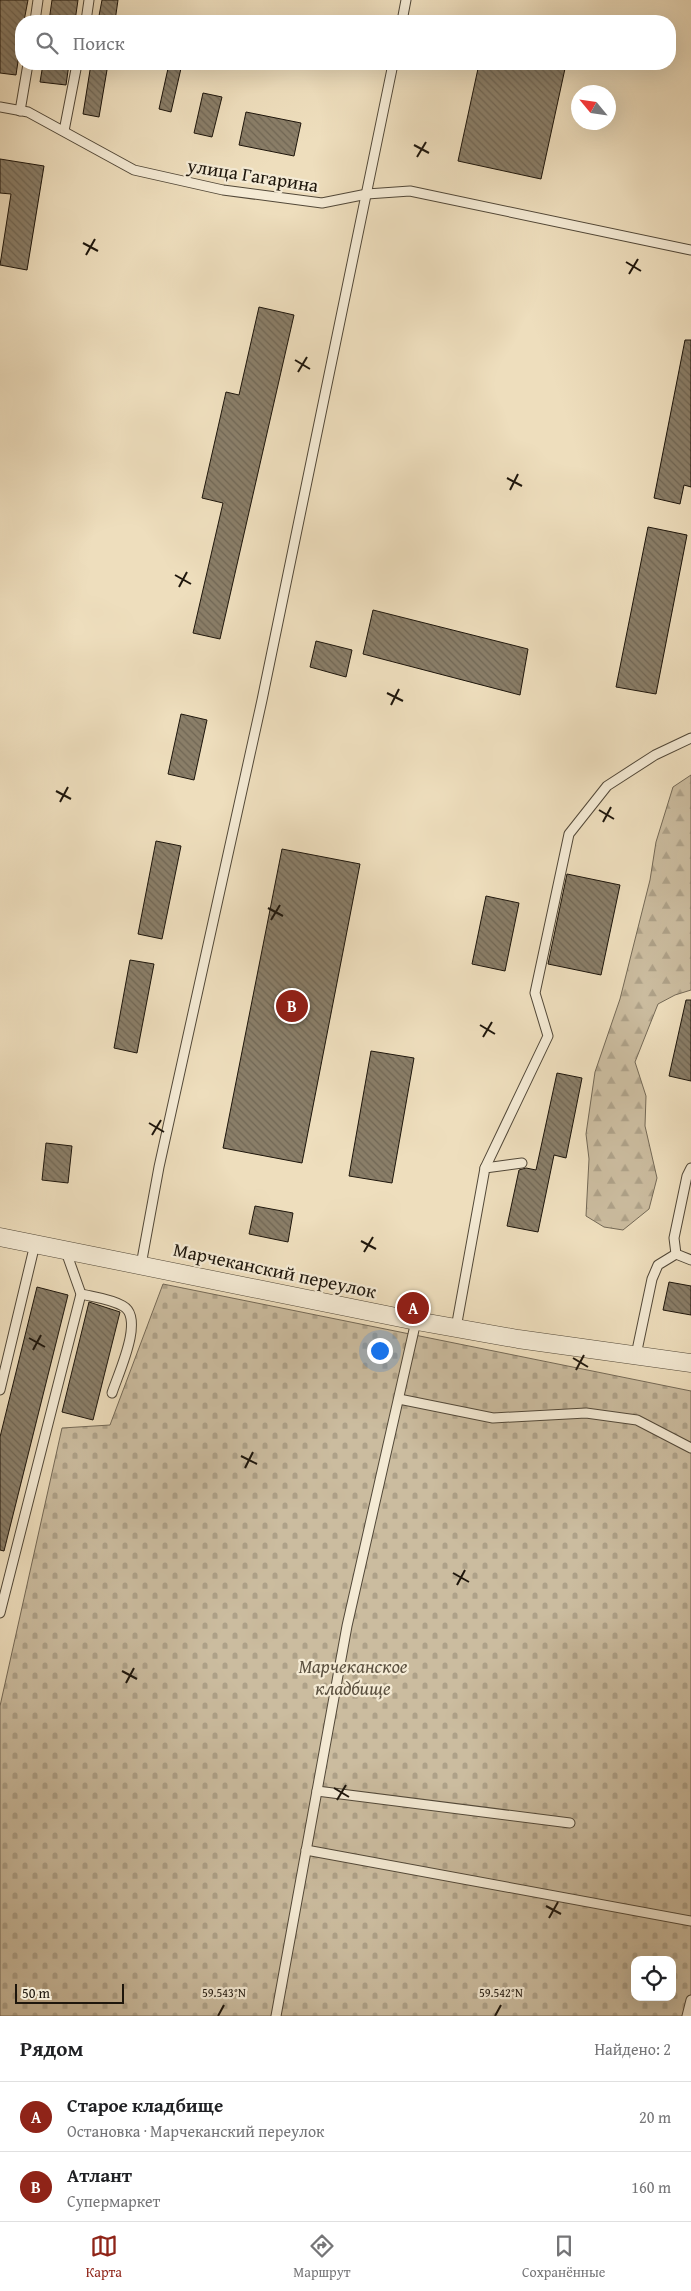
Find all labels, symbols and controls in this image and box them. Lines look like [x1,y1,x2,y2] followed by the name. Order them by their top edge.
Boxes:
[15,15,676,70] search box
[33,29,61,57] icon: search
[73,29,125,57] text: Поиск
[571,85,616,130] north arrow
[184,151,321,199] street label: улица Гагарина
[276,987,308,1025] pin: B
[171,1235,379,1305] street label: Марчеканский переулок
[397,1289,429,1327] pin: A
[367,1338,393,1364] your location
[299,1652,408,1702] park label: Марчеканское кладбище
[631,1956,676,2001] map controls
[631,1956,676,2001] button: locate
[15,1981,124,2004] scale bar
[22,1983,50,2003] text: 50 m
[202,1984,246,2001] text: 59.543°N
[479,1984,523,2001] text: 59.542°N
[20,2033,83,2064] text: Рядом
[594,2037,671,2061] text: Найдено: 2
[67,2091,223,2119] text: Старое кладбище
[31,2105,41,2129] text: A
[639,2105,671,2129] text: 20 m
[67,2119,324,2143] text: Остановка · Марчеканский переулок
[67,2161,132,2189] text: Атлант
[31,2175,41,2199] text: B
[631,2175,671,2199] text: 160 m
[67,2189,160,2213] text: Супермаркет
[86,2232,122,2282] tab: Карта
[293,2232,351,2282] tab: Маршрут
[522,2232,605,2282] tab: Сохранённые

